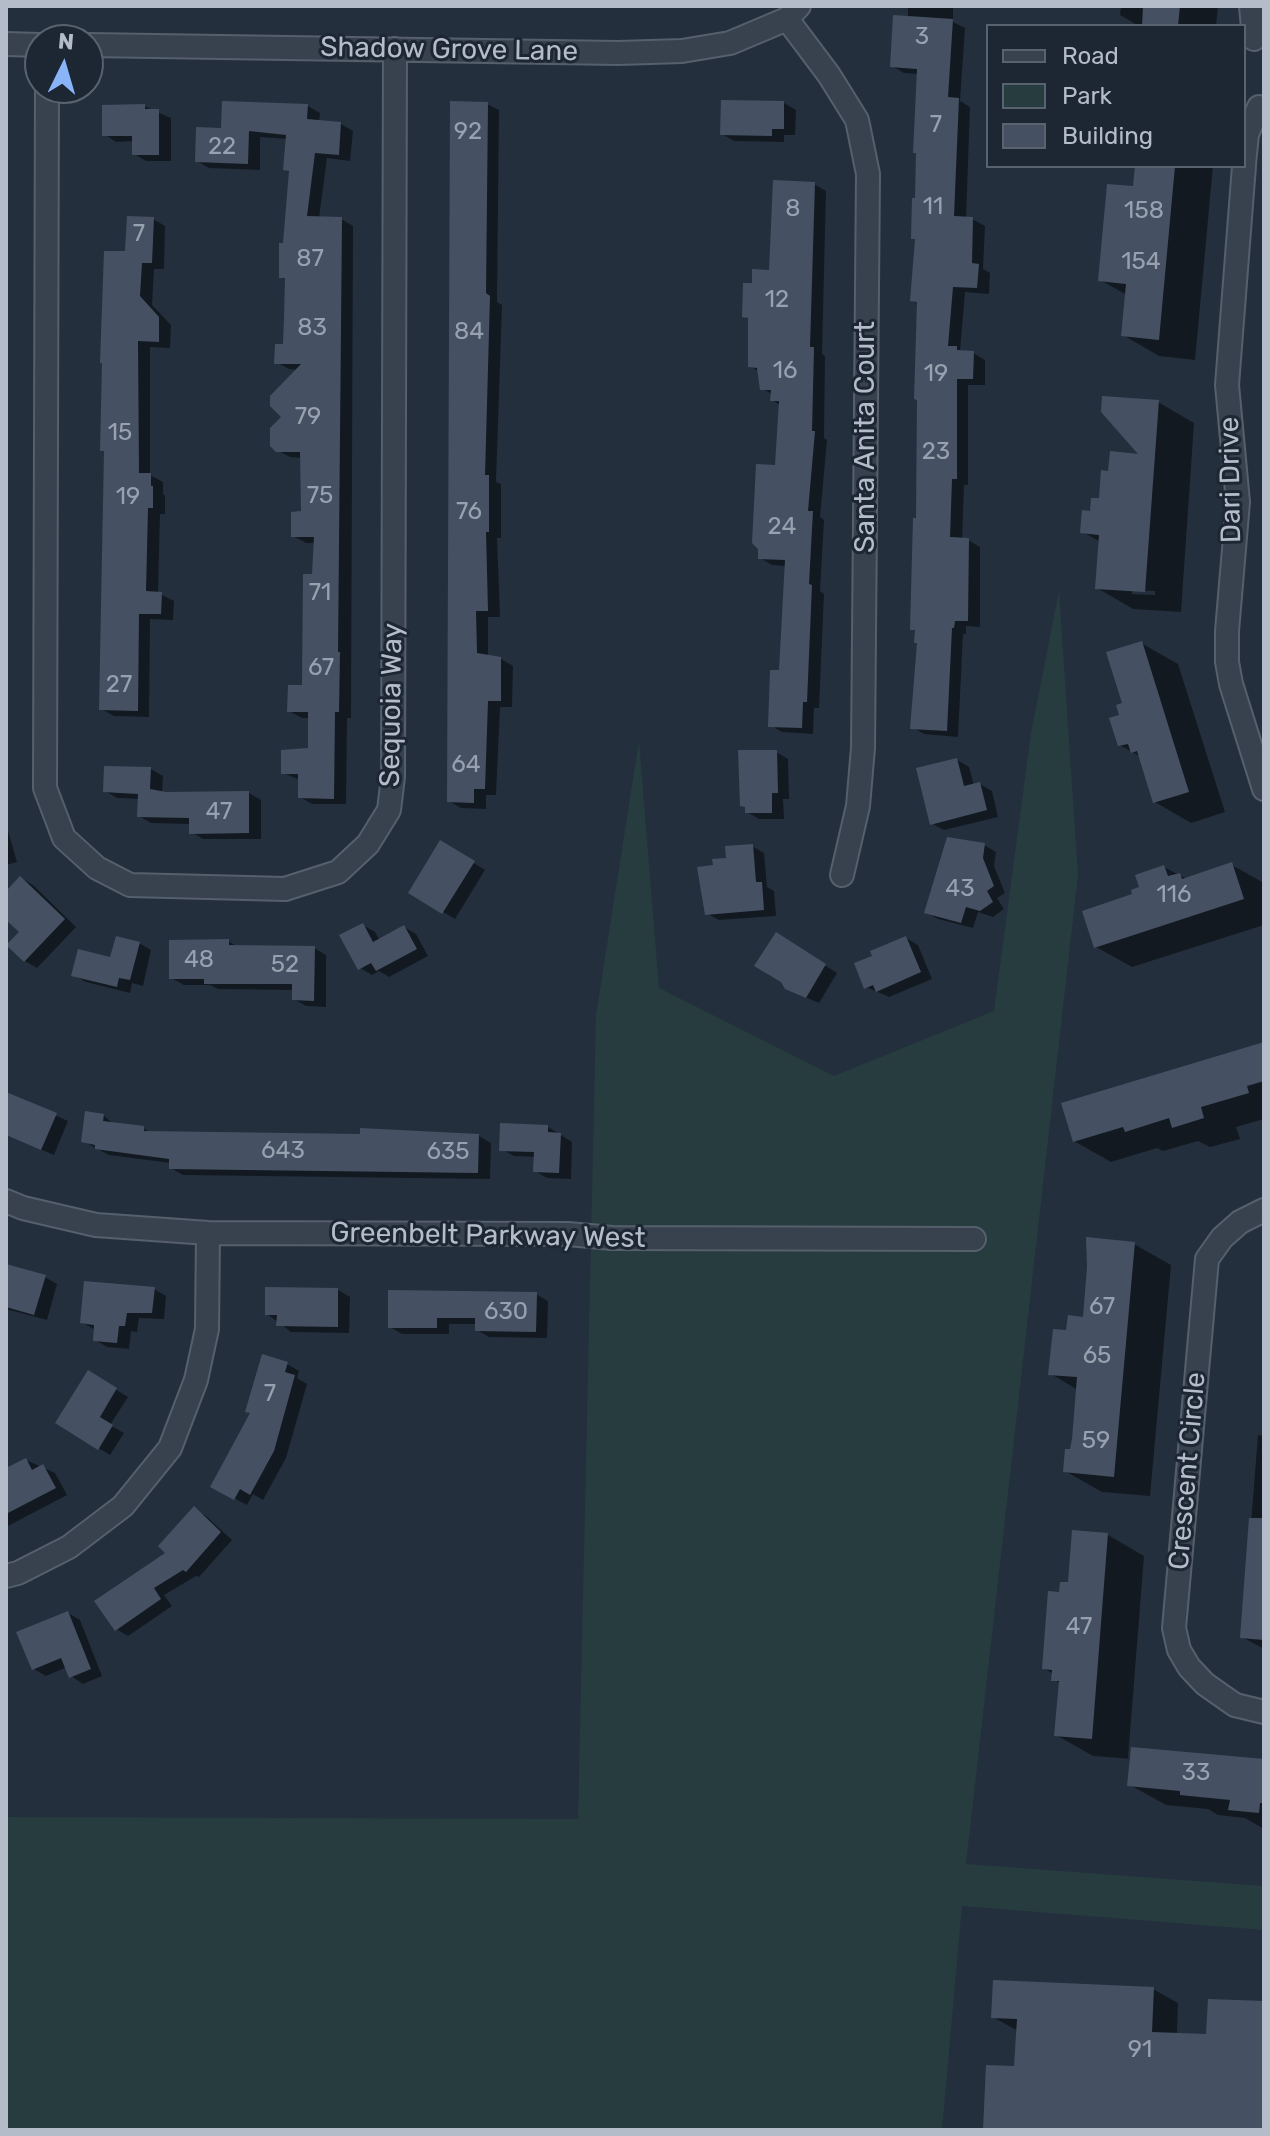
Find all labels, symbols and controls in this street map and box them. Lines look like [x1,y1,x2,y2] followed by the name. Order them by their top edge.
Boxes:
[915,23,929,51] house number: 3
[24,24,104,104] north arrow
[986,24,1246,168] legend
[57,27,75,56] text: N
[320,31,578,69] street label: Shadow Grove Lane
[1062,42,1119,70] text: Road
[1062,82,1112,110] text: Park
[930,111,942,139] house number: 7
[454,118,482,146] house number: 92
[1062,122,1153,150] text: Building
[208,133,236,161] house number: 22
[923,193,943,221] house number: 11
[785,195,801,223] house number: 8
[1124,197,1164,225] house number: 158
[133,220,145,248] house number: 7
[296,245,324,273] house number: 87
[1121,248,1161,276] house number: 154
[765,286,789,314] house number: 12
[297,314,327,342] house number: 83
[454,318,484,346] house number: 84
[849,321,883,553] street label: Santa Anita Court
[773,357,797,385] house number: 16
[924,360,948,388] house number: 19
[295,403,321,431] house number: 79
[1213,417,1249,543] street label: Dari Drive
[108,419,132,447] house number: 15
[922,438,950,466] house number: 23
[307,482,333,510] house number: 75
[116,483,140,511] house number: 19
[456,498,482,526] house number: 76
[768,513,796,541] house number: 24
[309,579,331,607] house number: 71
[374,623,410,787] street label: Sequoia Way
[308,654,334,682] house number: 67
[106,671,132,699] house number: 27
[451,751,481,779] house number: 64
[206,798,232,826] house number: 47
[945,875,975,903] house number: 43
[1156,881,1192,909] house number: 116
[184,946,214,974] house number: 48
[271,951,299,979] house number: 52
[261,1137,305,1165] house number: 643
[426,1138,470,1166] house number: 635
[330,1216,646,1256] street label: Greenbelt Parkway West
[1089,1293,1115,1321] house number: 67
[484,1298,528,1326] house number: 630
[1083,1342,1111,1370] house number: 65
[1163,1371,1213,1571] street label: Crescent Circle
[264,1380,276,1408] house number: 7
[1082,1427,1110,1455] house number: 59
[1066,1613,1092,1641] house number: 47
[1182,1759,1210,1787] house number: 33
[1128,2036,1152,2064] house number: 91

